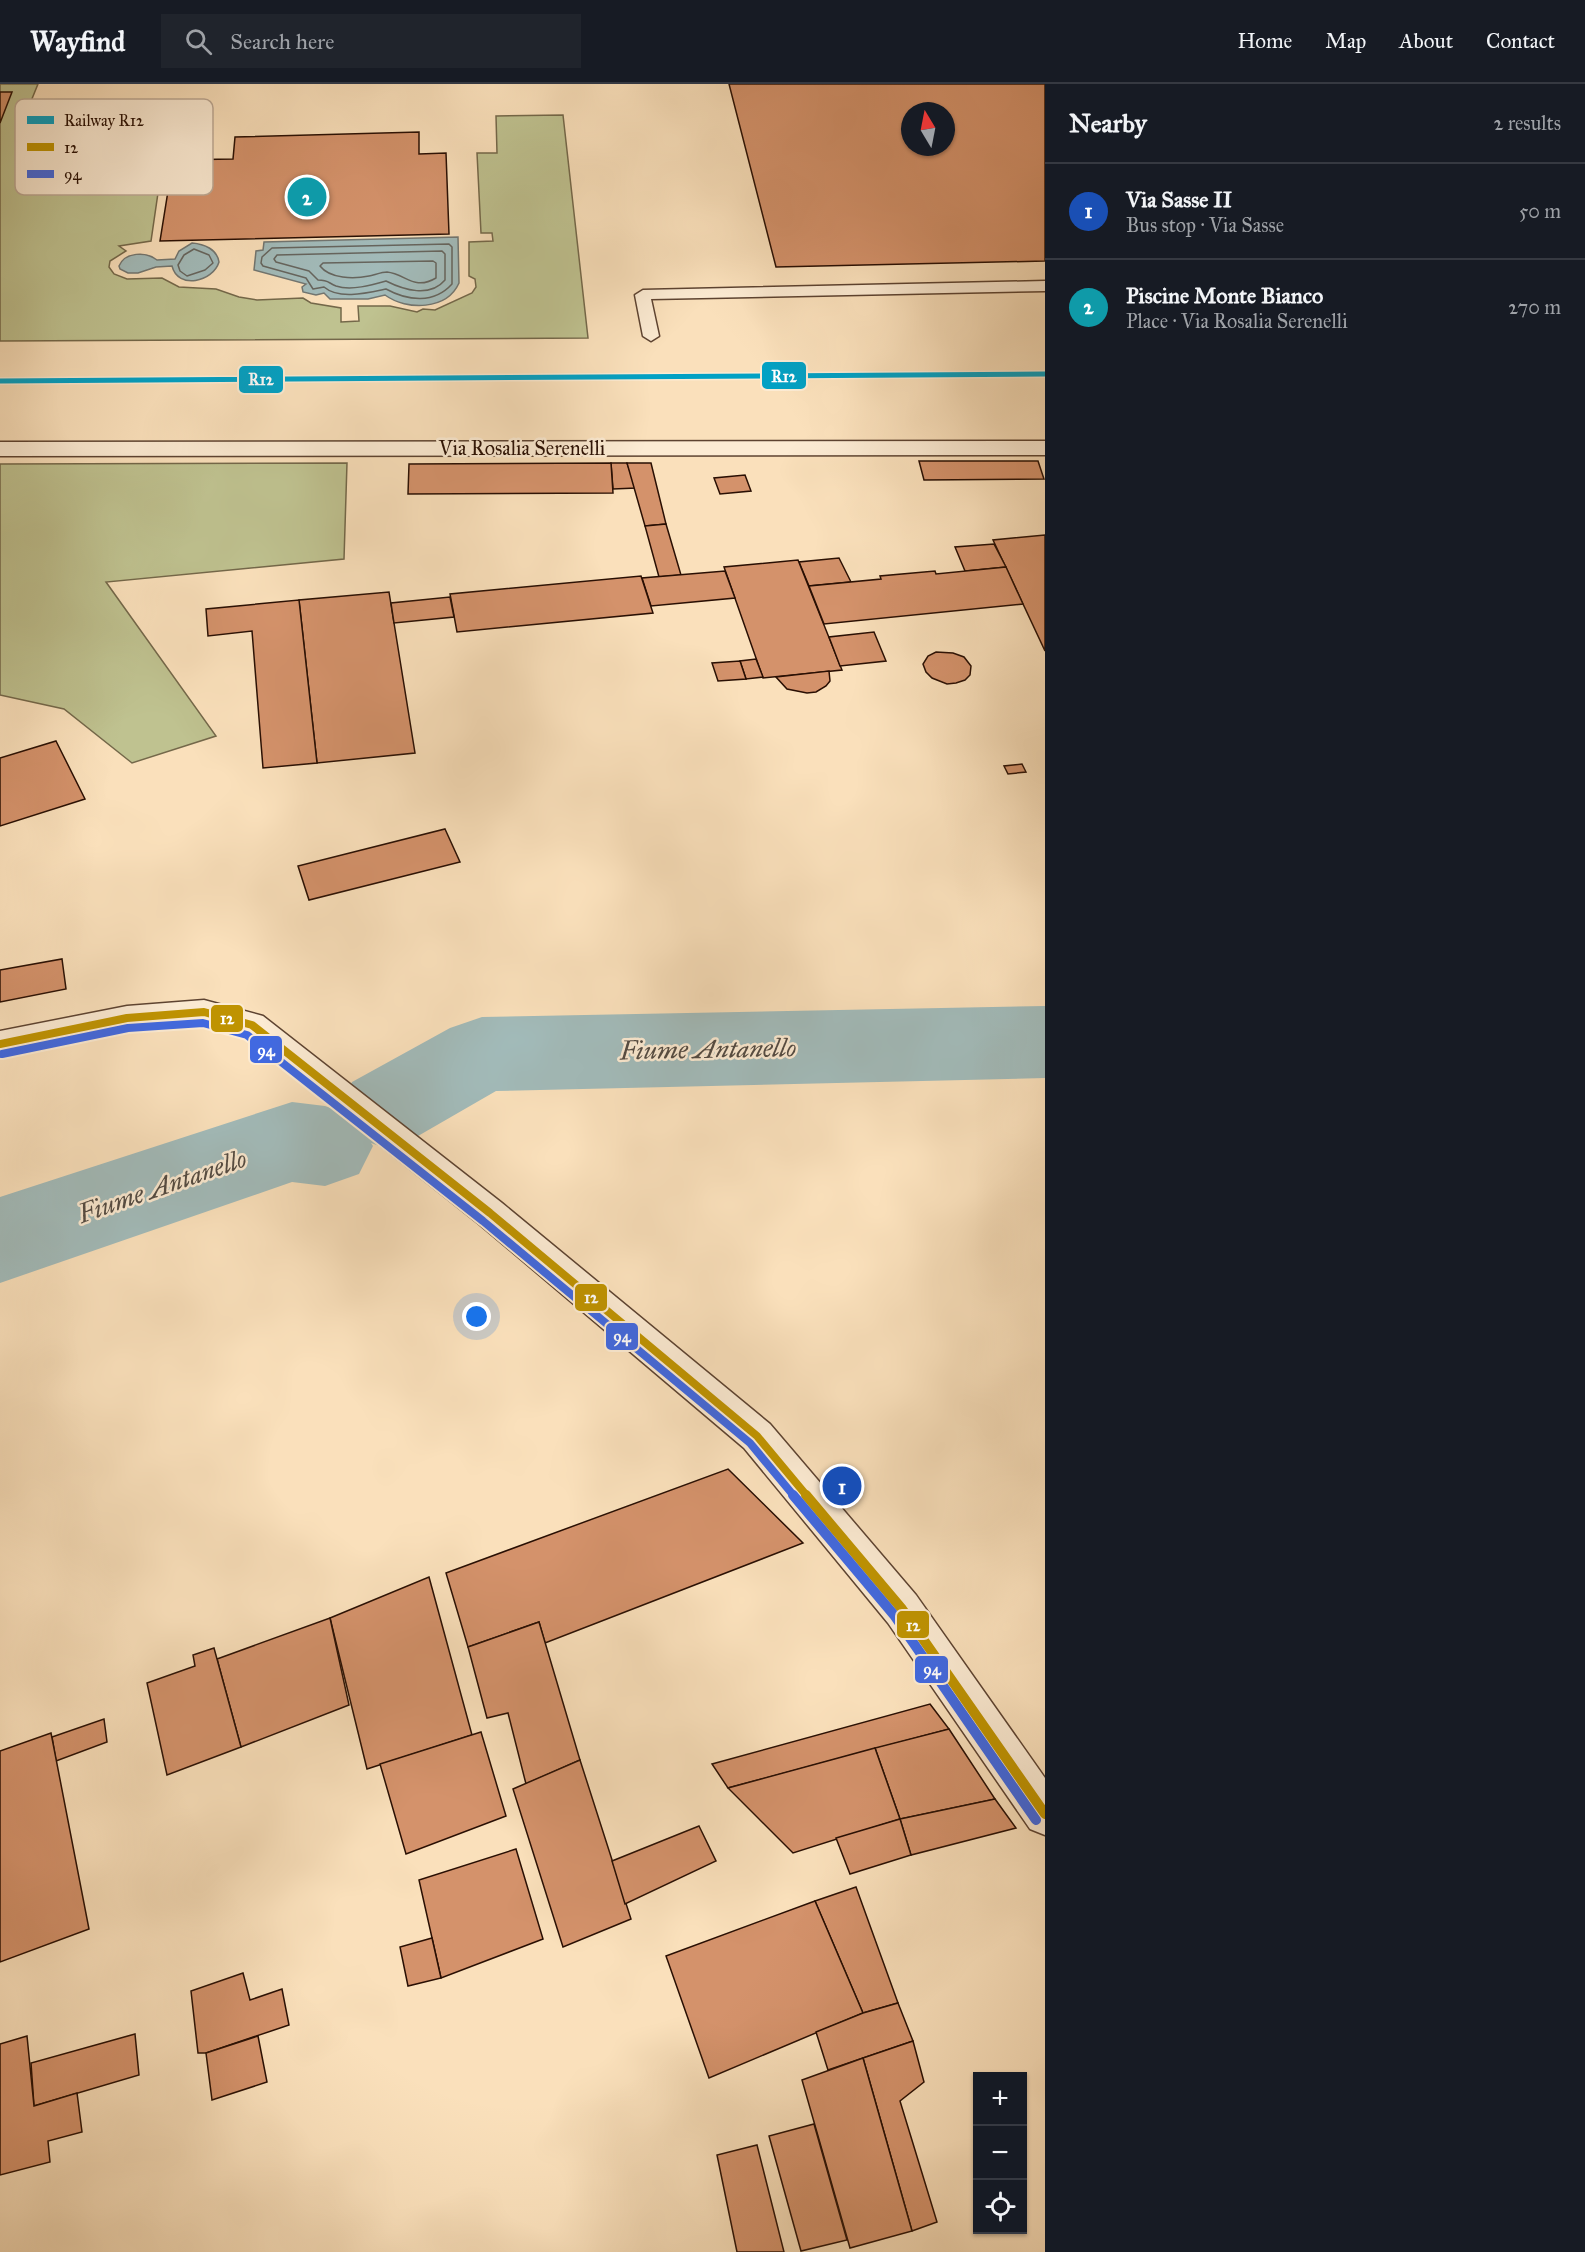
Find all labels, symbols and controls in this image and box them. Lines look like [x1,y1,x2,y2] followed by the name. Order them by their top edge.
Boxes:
[161,14,581,68] search box
[30,24,125,59] text: Wayfind
[182,25,215,58] icon: search
[230,28,334,55] text: Search here
[1237,28,1292,54] text: Home
[1325,28,1366,54] text: Map
[1399,28,1453,54] text: About
[1486,28,1555,54] text: Contact
[15,99,213,195] legend
[901,102,955,156] north arrow
[1069,107,1147,139] text: Nearby
[64,111,144,130] text: Railway R12
[1493,111,1561,135] text: 2 results
[64,138,78,157] text: 12
[64,165,83,184] text: 94
[288,174,326,220] pin: 2
[1126,186,1232,213] text: Via Sasse II
[1085,199,1092,223] text: 1
[1519,199,1561,223] text: 50 m
[1126,213,1284,237] text: Bus stop · Via Sasse
[1126,282,1323,309] text: Piscine Monte Bianco
[1084,295,1093,319] text: 2
[1508,295,1561,319] text: 270 m
[1126,309,1348,333] text: Place · Via Rosalia Serenelli
[761,361,807,390] line badge: R12
[238,365,284,394] line badge: R12
[771,367,798,386] text: R12
[248,370,275,389] text: R12
[438,436,606,460] street label: Via Rosalia Serenelli
[210,1004,244,1033] line badge: 12
[220,1009,235,1028] text: 12
[619,1031,797,1067] water label: Fiume Antanello
[249,1035,283,1064] line badge: 94
[257,1041,276,1061] text: 94
[72,1142,251,1230] water label: Fiume Antanello
[574,1283,608,1312] line badge: 12
[584,1288,599,1307] text: 12
[462,1302,491,1331] your location
[605,1322,639,1351] line badge: 94
[613,1327,632,1347] text: 94
[822,1464,862,1508] pin: 1
[896,1610,930,1639] line badge: 12
[906,1616,921,1635] text: 12
[914,1655,949,1684] line badge: 94
[923,1660,942,1680] text: 94
[973,2072,1027,2234] map controls
[973,2072,1027,2126] button: +
[973,2126,1027,2180] button: −
[973,2180,1027,2234] button: locate

